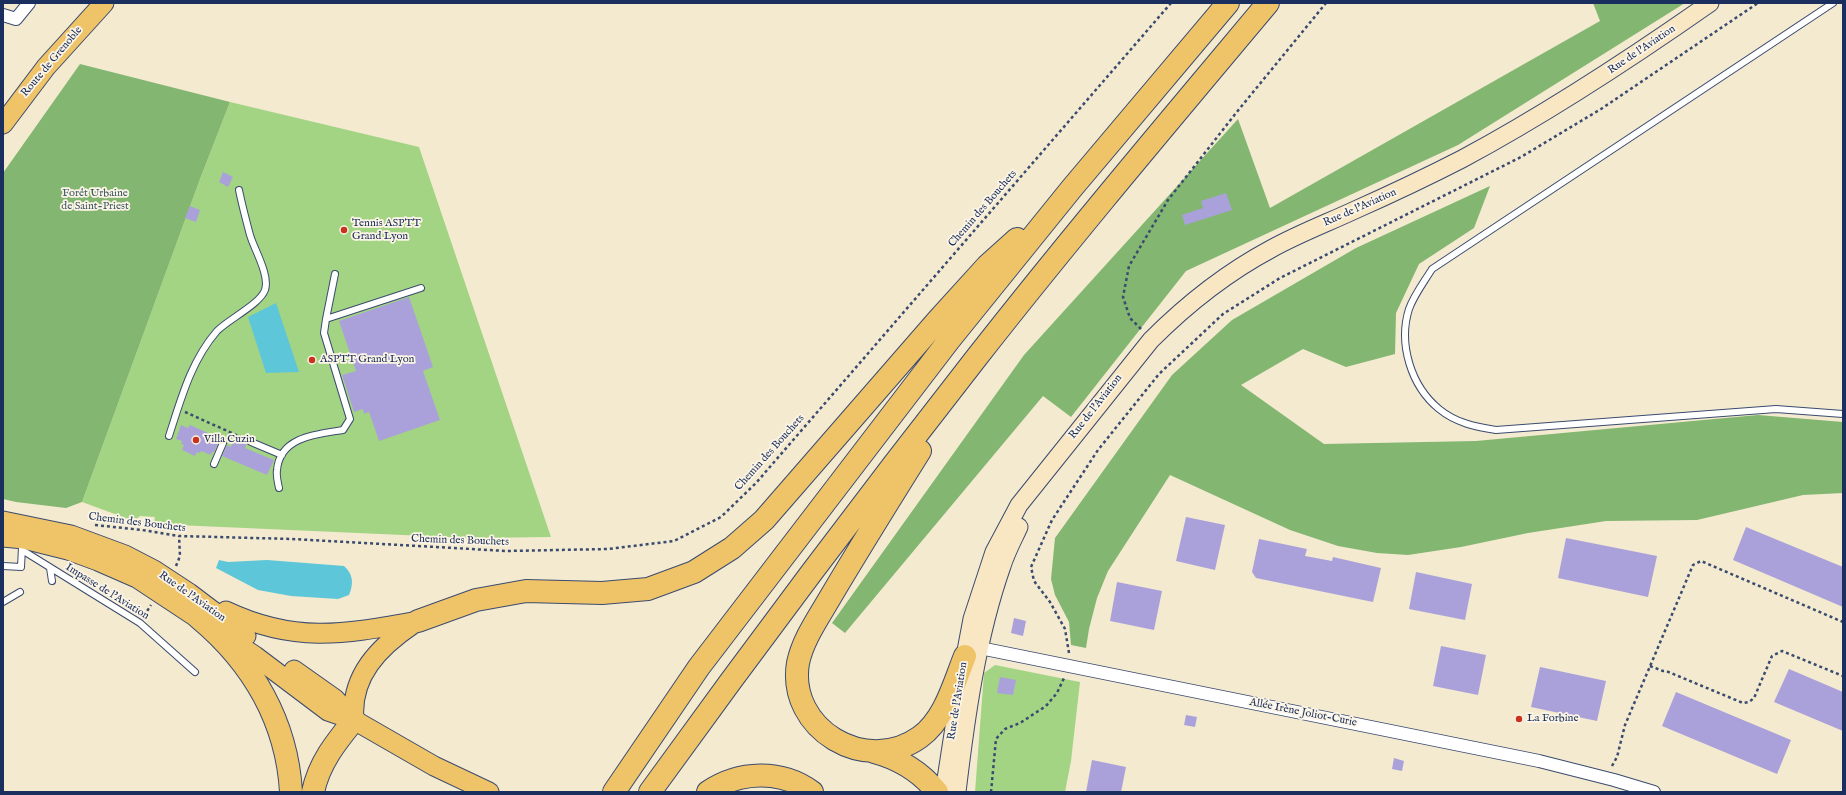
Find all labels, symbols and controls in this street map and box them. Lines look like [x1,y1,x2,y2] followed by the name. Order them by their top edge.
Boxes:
[1606,23,1678,77] street label: Rue de l'Aviation
[19,24,85,100] street label: Route de Grenoble
[946,168,1020,250] street label: Chemin des Bouchets
[1321,186,1399,230] street label: Rue de l'Aviation
[61,187,129,213] park label: Forêt Urbaine de Saint-Priest
[352,217,421,243] place label: Tennis ASPTT Grand Lyon
[339,225,349,235] marker: Tennis ASPTT Grand Lyon
[320,353,414,367] place label: ASPTT Grand Lyon
[307,355,317,365] marker: ASPTT Grand Lyon
[1067,372,1125,442] street label: Rue de l'Aviation
[732,412,808,494] street label: Chemin des Bouchets
[204,433,255,447] place label: Villa Cuzin
[191,435,201,445] marker: Villa Cuzin
[88,510,186,536] street label: Chemin des Bouchets
[411,533,509,549] street label: Chemin des Bouchets
[63,561,151,623] street label: Impasse de l'Aviation
[156,569,228,625] street label: Rue de l'Aviation
[945,661,971,741] street label: Rue de l'Aviation
[1248,696,1358,730] street label: Allée Irène Joliot-Curie
[1527,712,1578,726] place label: La Forbine
[1514,714,1524,724] marker: La Forbine

